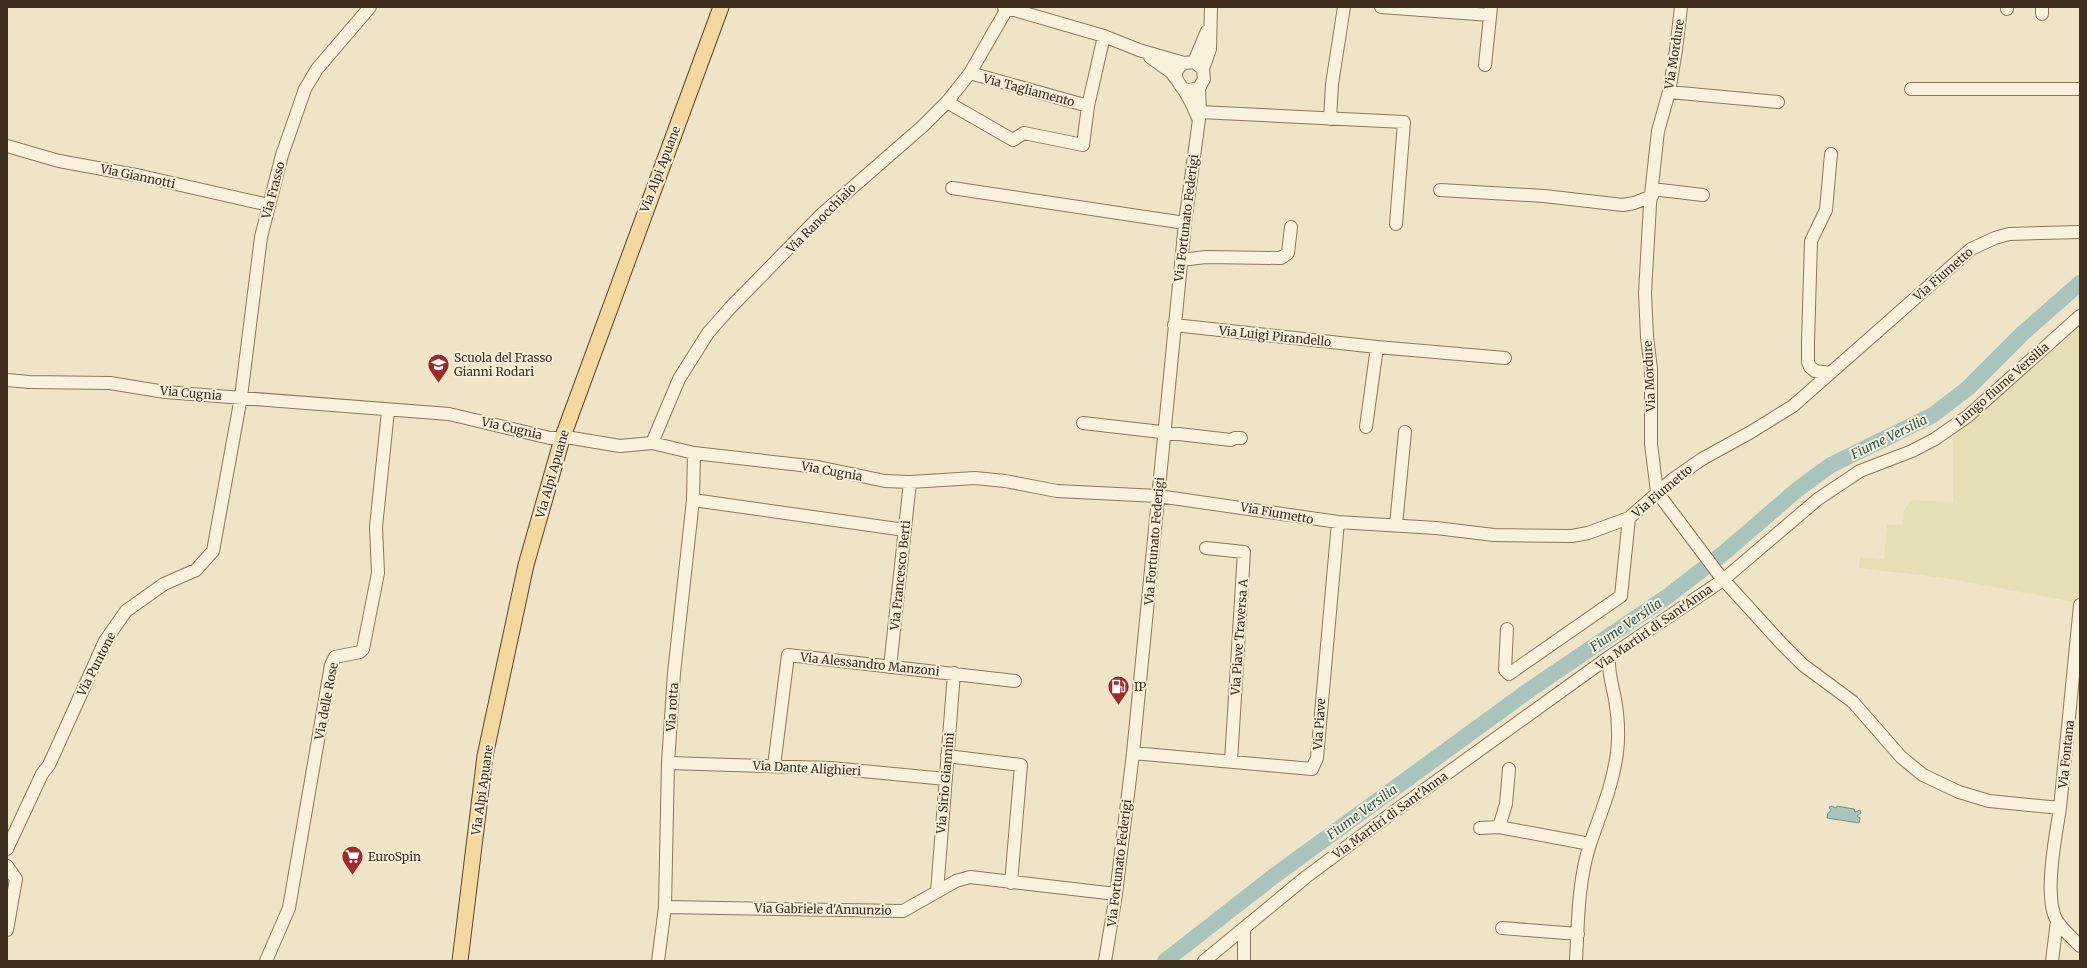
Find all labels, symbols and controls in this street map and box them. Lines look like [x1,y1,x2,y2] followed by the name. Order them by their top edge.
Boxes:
[1661,18,1687,91] street label: Via Mordure
[981,70,1076,109] street label: Via Tagliamento
[636,124,683,215] street label: Via Alpi Apuane
[1171,153,1201,284] street label: Via Fortunato Federigi
[258,160,288,221] street label: Via Frasso
[98,161,177,191] street label: Via Giannotti
[782,180,859,257] street label: Via Ranocchiaio
[1909,244,1976,305] street label: Via Fiumetto
[1217,323,1332,349] street label: Via Luigi Pirandello
[1952,339,2052,429] street label: Lungo fiume Versilia
[1640,340,1658,413] street label: Via Mordure
[454,350,552,379] place label: Scuola del Frasso Gianni Rodari
[425,351,451,384] school or university icon: Scuola del Frasso Gianni Rodari
[159,383,223,403] street label: Via Cugnia
[1847,411,1930,463] water label: Fiume Versilia
[479,414,544,442] street label: Via Cugnia
[532,428,572,521] street label: Via Alpi Apuane
[799,458,864,484] street label: Via Cugnia
[1628,462,1695,521] street label: Via Fiumetto
[1141,476,1167,607] street label: Via Fortunato Federigi
[1238,499,1315,527] street label: Via Fiumetto
[887,519,913,632] street label: Via Francesco Berti
[1227,578,1251,697] street label: Via Piave Traversa A
[1592,581,1715,673] street label: Via Martiri di Sant'Anna
[1586,595,1665,656] water label: Fiume Versilia
[73,630,119,699] street label: Via Puntone
[799,649,940,679] street label: Via Alessandro Manzoni
[311,661,341,742] street label: Via delle Rose
[1105,673,1131,706] fuel station icon: IP
[1134,679,1146,694] place label: IP
[663,681,681,733] street label: Via rotta
[1310,698,1328,751] street label: Via Piave
[2055,719,2077,790] street label: Via Fontana
[933,732,957,835] street label: Via Sirio Giannini
[468,744,496,837] street label: Via Alpi Apuane
[751,758,862,778] street label: Via Dante Alighieri
[1329,768,1451,862] street label: Via Martiri di Sant'Anna
[1323,781,1401,844] water label: Fiume Versilia
[1104,798,1134,929] street label: Via Fortunato Federigi
[340,843,366,876] supermarket icon: EuroSpin
[368,849,421,864] place label: EuroSpin
[753,900,892,918] street label: Via Gabriele d'Annunzio

